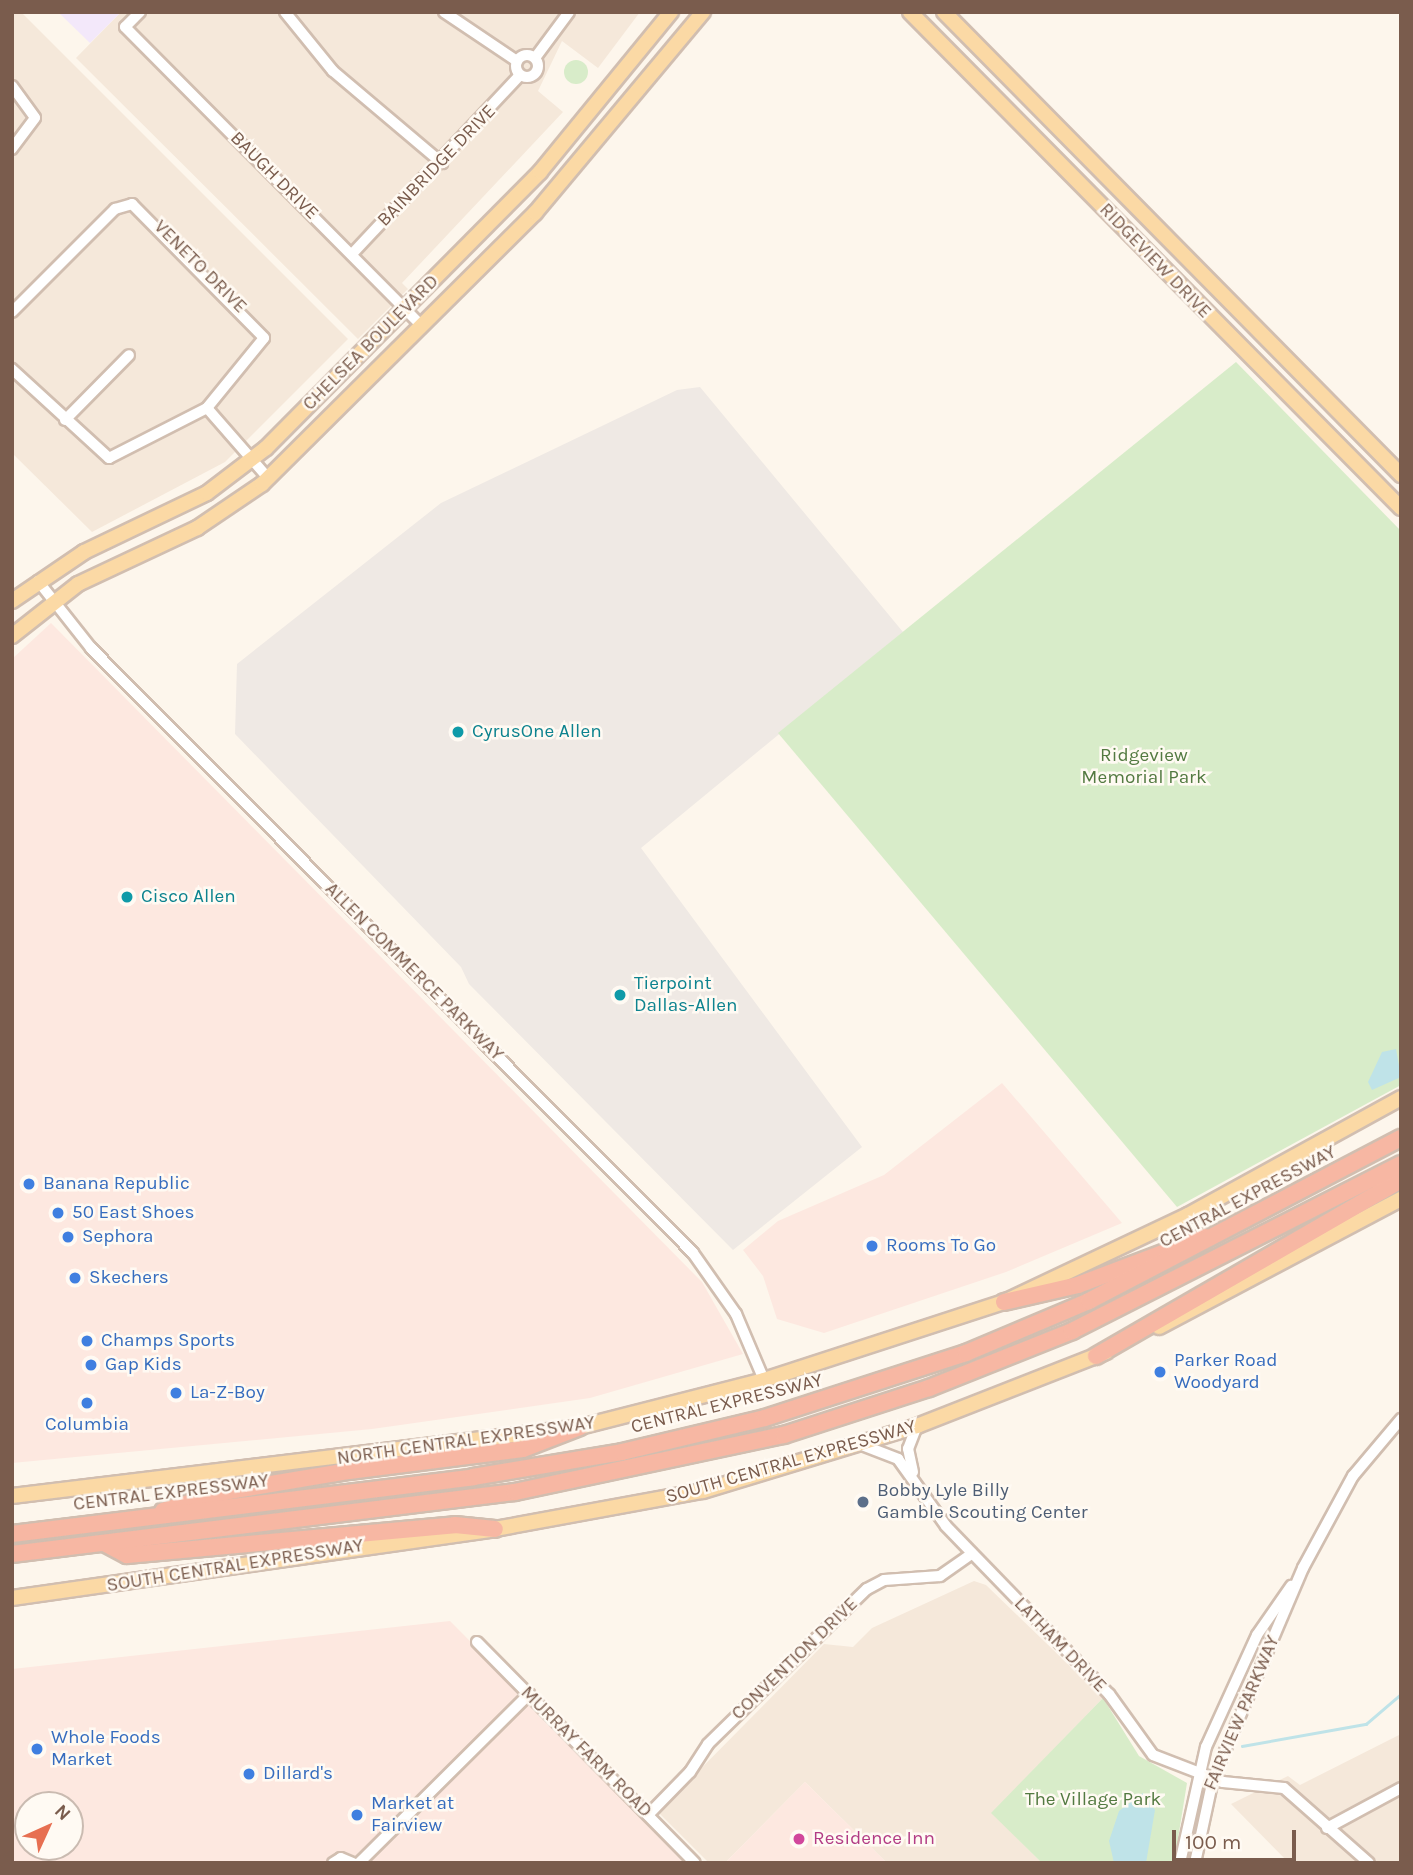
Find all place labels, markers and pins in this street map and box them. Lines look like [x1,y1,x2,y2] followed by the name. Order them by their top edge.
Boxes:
[472,721,602,743] place label: CyrusOne Allen
[450,724,466,740] marker: CyrusOne Allen
[141,886,236,908] place label: Cisco Allen
[119,889,135,905] marker: Cisco Allen
[634,973,737,1017] place label: Tierpoint Dallas-Allen
[612,987,628,1003] marker: Tierpoint Dallas-Allen
[43,1173,190,1195] place label: Banana Republic
[21,1176,37,1192] marker: Banana Republic
[72,1202,194,1224] place label: 50 East Shoes
[50,1205,66,1221] marker: 50 East Shoes
[82,1226,154,1248] place label: Sephora
[60,1229,76,1245] marker: Sephora
[886,1235,996,1257] place label: Rooms To Go
[864,1238,880,1254] marker: Rooms To Go
[89,1267,169,1289] place label: Skechers
[67,1270,83,1286] marker: Skechers
[101,1330,235,1352] place label: Champs Sports
[79,1333,95,1349] marker: Champs Sports
[1174,1350,1277,1394] place label: Parker Road Woodyard
[105,1354,182,1376] place label: Gap Kids
[83,1357,99,1373] marker: Gap Kids
[1152,1364,1168,1380] marker: Parker Road Woodyard
[190,1382,265,1404] place label: La-Z-Boy
[168,1385,184,1401] marker: La-Z-Boy
[79,1395,95,1411] marker: Columbia
[45,1414,129,1436] place label: Columbia
[877,1480,1088,1524] place label: Bobby Lyle Billy Gamble Scouting Center
[855,1494,871,1510] marker: Bobby Lyle Billy Gamble Scouting Center
[51,1727,161,1771] place label: Whole Foods Market
[29,1741,45,1757] marker: Whole Foods Market
[263,1763,333,1785] place label: Dillard's
[241,1766,257,1782] marker: Dillard's
[371,1793,454,1837] place label: Market at Fairview
[349,1807,365,1823] marker: Market at Fairview
[813,1828,935,1850] place label: Residence Inn
[791,1831,807,1847] marker: Residence Inn

